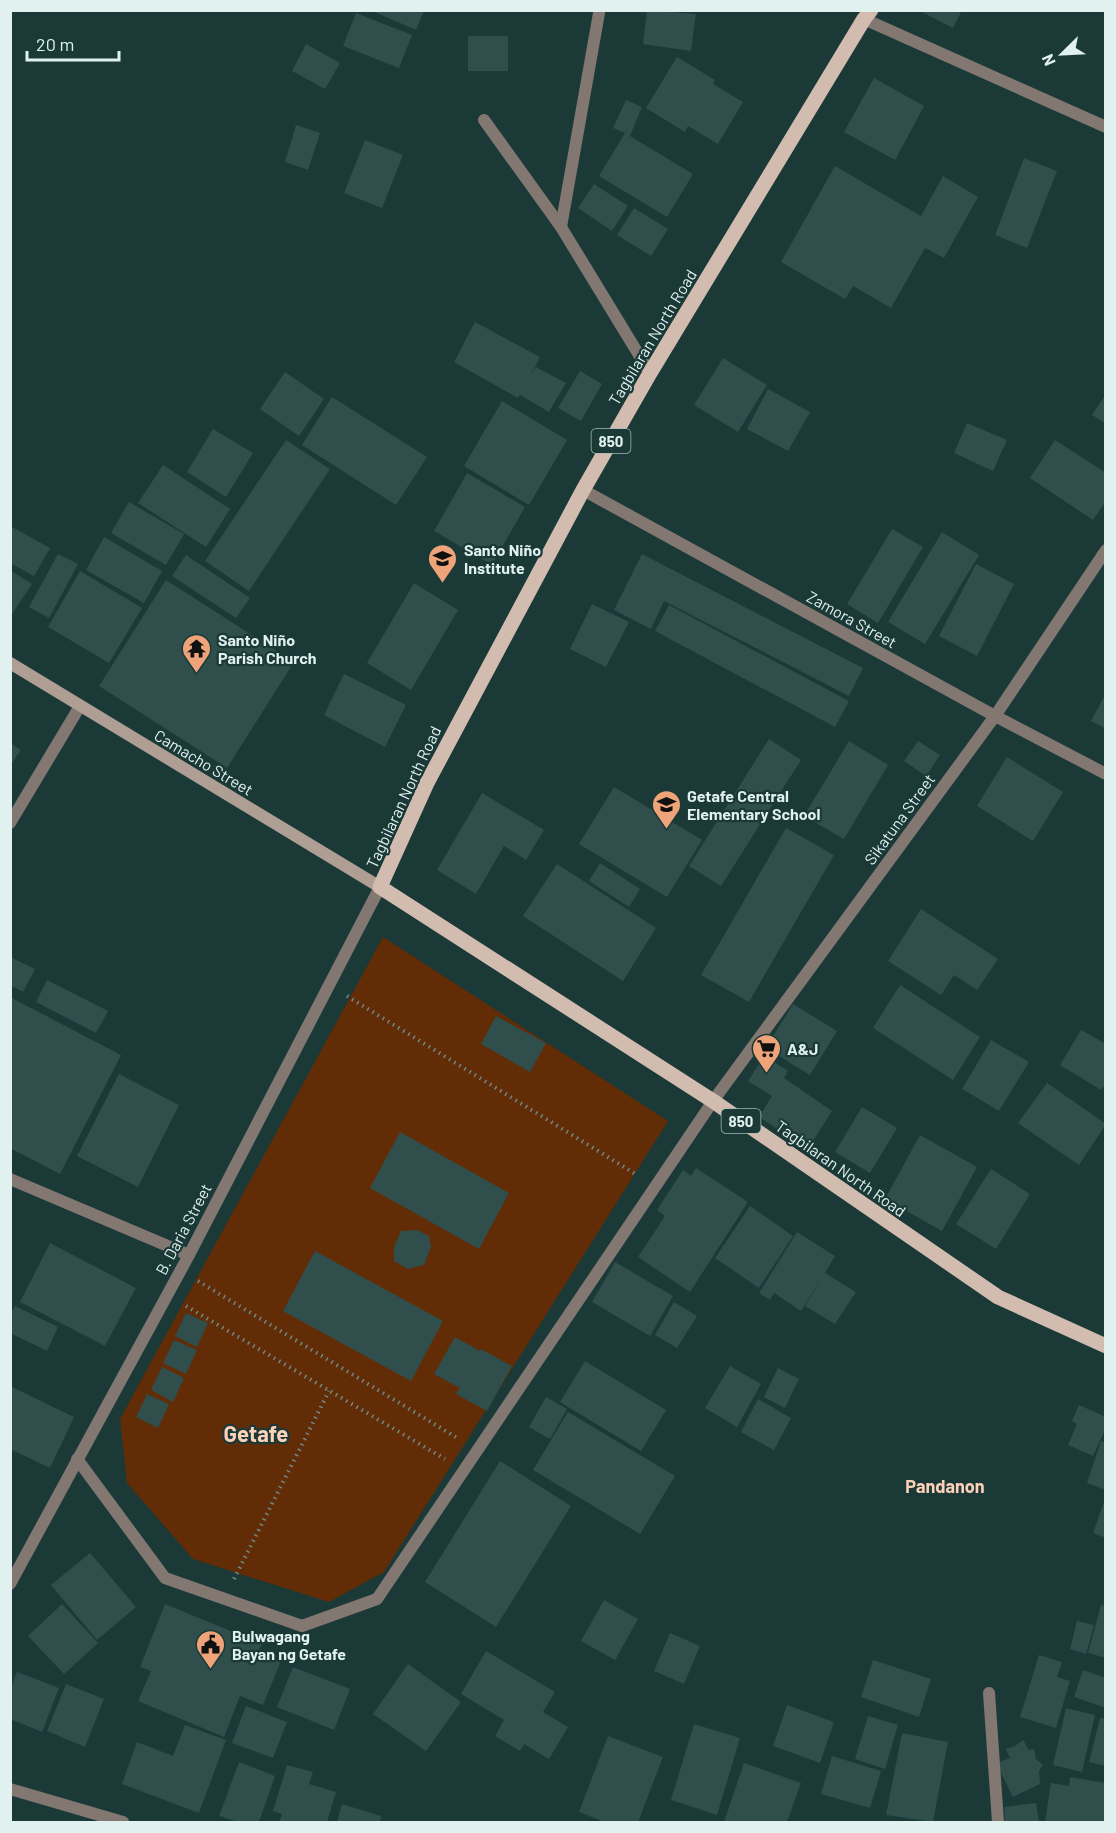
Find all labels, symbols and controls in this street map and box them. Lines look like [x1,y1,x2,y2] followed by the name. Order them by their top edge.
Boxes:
[27,24,118,62] scale bar
[1032,24,1092,84] north arrow
[36,33,74,55] text: 20 m
[1037,52,1059,69] text: N
[604,266,700,408] street label: Tagbilaran North Road
[592,429,630,453] road number: 850
[464,540,541,577] place label: Santo Niño Institute
[427,542,459,584] school or university icon: Santo Niño Institute
[804,587,900,651] street label: Zamora Street
[218,630,317,667] place label: Santo Niño Parish Church
[181,632,213,674] temple icon: Santo Niño Parish Church
[362,723,444,871] street label: Tagbilaran North Road
[151,725,257,799] street label: Camacho Street
[860,770,938,868] street label: Sikatuna Street
[687,786,821,823] place label: Getafe Central Elementary School
[650,788,682,830] school or university icon: Getafe Central Elementary School
[750,1032,782,1074] supermarket icon: A&J
[787,1039,818,1058] place label: A&J
[722,1109,760,1133] road number: 850
[772,1116,910,1220] street label: Tagbilaran North Road
[151,1180,215,1278] street label: B. Daria Street
[224,1420,288,1446] district label: Getafe
[905,1475,985,1497] district label: Pandanon
[232,1626,346,1663] place label: Bulwagang Bayan ng Getafe
[195,1628,227,1670] public building icon: Bulwagang Bayan ng Getafe

